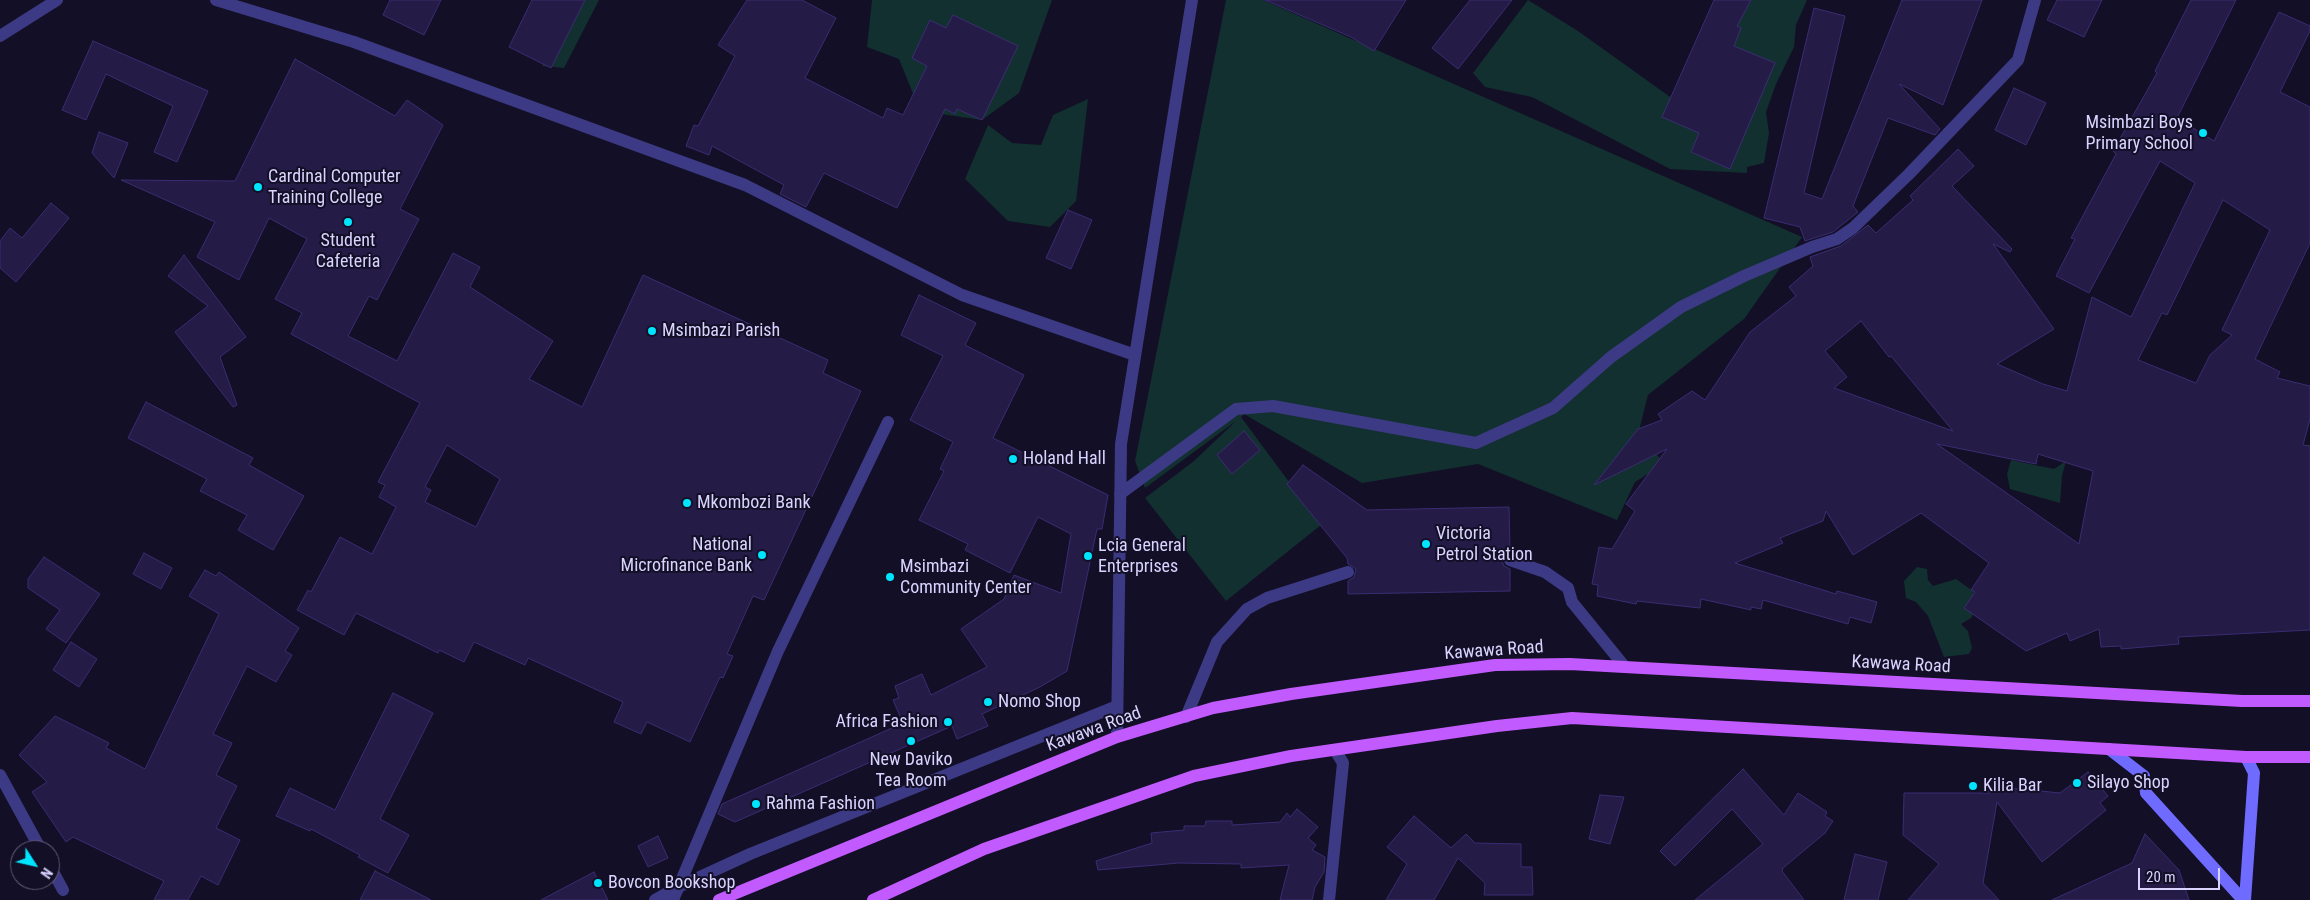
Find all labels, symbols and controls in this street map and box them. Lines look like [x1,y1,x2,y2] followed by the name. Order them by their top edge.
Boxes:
[2085,112,2193,154] place label: Msimbazi Boys Primary School
[2197,127,2209,139] marker: Msimbazi Boys Primary School
[268,166,400,208] place label: Cardinal Computer Training College
[252,181,264,193] marker: Cardinal Computer Training College
[342,216,354,228] marker: Student Cafeteria
[316,230,380,272] place label: Student Cafeteria
[662,320,780,342] place label: Msimbazi Parish
[646,325,658,337] marker: Msimbazi Parish
[1023,448,1106,470] place label: Holand Hall
[1007,453,1019,465] marker: Holand Hall
[697,492,811,514] place label: Mkombozi Bank
[681,497,693,509] marker: Mkombozi Bank
[1436,523,1533,566] place label: Victoria Petrol Station
[621,534,752,576] place label: National Microfinance Bank
[1098,535,1186,578] place label: Lcia General Enterprises
[1420,538,1432,550] marker: Victoria Petrol Station
[756,549,768,561] marker: National Microfinance Bank
[1082,550,1094,562] marker: Lcia General Enterprises
[900,556,1031,598] place label: Msimbazi Community Center
[884,571,896,583] marker: Msimbazi Community Center
[1444,637,1544,665] street label: Kawawa Road
[1851,652,1951,678] street label: Kawawa Road
[998,691,1081,713] place label: Nomo Shop
[982,696,994,708] marker: Nomo Shop
[1044,703,1144,757] street label: Kawawa Road
[835,711,938,733] place label: Africa Fashion
[942,716,954,728] marker: Africa Fashion
[905,735,917,747] marker: New Daviko Tea Room
[869,749,953,792] place label: New Daviko Tea Room
[2087,772,2170,794] place label: Silayo Shop
[1983,775,2042,797] place label: Kilia Bar
[2071,777,2083,789] marker: Silayo Shop
[1967,780,1979,792] marker: Kilia Bar
[766,793,875,815] place label: Rahma Fashion
[750,798,762,810] marker: Rahma Fashion
[10,840,60,890] north arrow
[2140,858,2222,890] scale bar
[37,865,55,881] text: N
[2146,868,2176,886] text: 20 m
[608,872,735,894] place label: Bovcon Bookshop
[592,877,604,889] marker: Bovcon Bookshop

